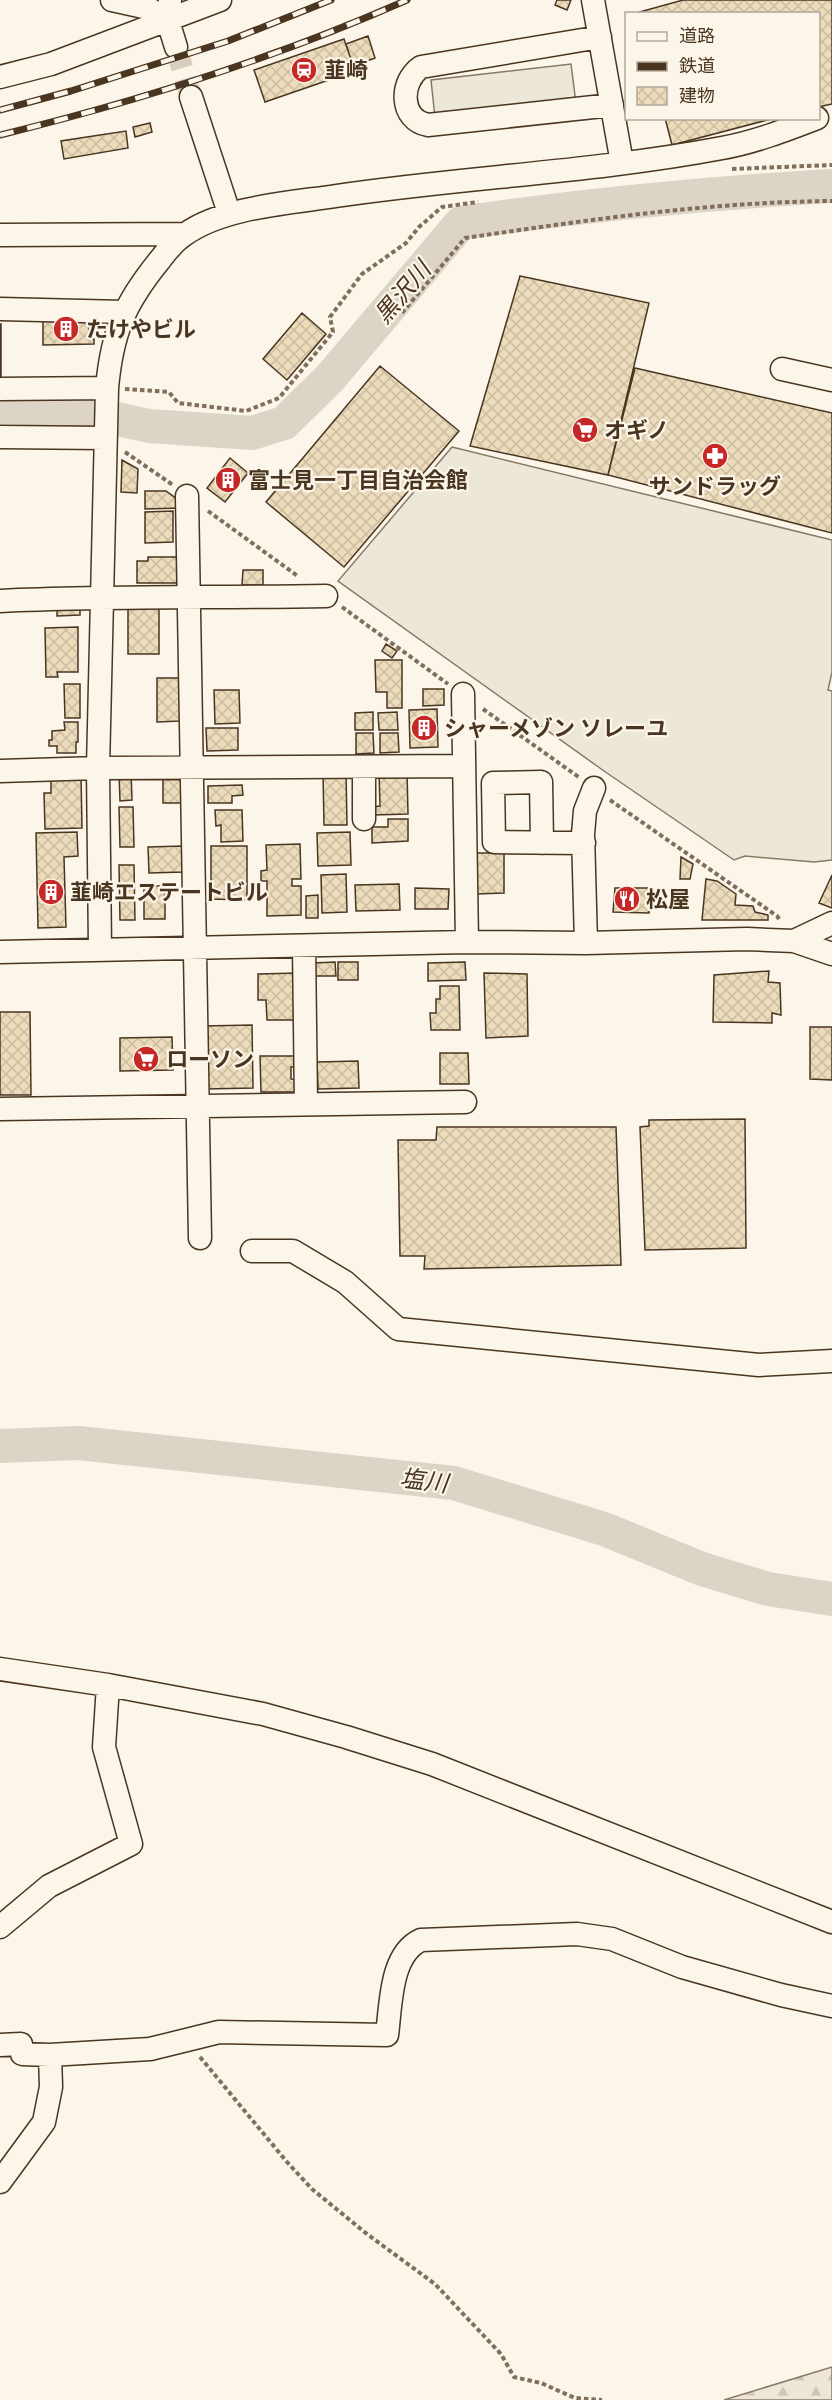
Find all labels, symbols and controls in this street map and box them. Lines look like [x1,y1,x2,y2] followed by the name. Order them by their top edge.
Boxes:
[625,12,820,120] legend
[679,22,715,49] text: 道路
[679,52,715,79] text: 鉄道
[324,53,368,87] place label: 韮崎
[289,55,319,85] station icon: 韮崎
[679,82,715,109] text: 建物
[365,251,441,331] water label: 黒沢川
[86,312,196,346] place label: たけやビル
[51,314,81,344] building icon: たけやビル
[604,413,669,447] place label: オギノ
[570,415,600,445] supermarket icon: オギノ
[700,441,730,471] pharmacy icon: サンドラッグ
[248,463,468,497] place label: 富士見一丁目自治会館
[213,465,243,495] building icon: 富士見一丁目自治会館
[649,469,781,503] place label: サンドラッグ
[444,711,668,745] place label: シャーメゾン ソレーユ
[409,713,439,743] building icon: シャーメゾン ソレーユ
[70,875,268,909] place label: 韮崎エステートビル
[36,877,66,907] building icon: 韮崎エステートビル
[646,882,690,916] place label: 松屋
[612,884,642,914] restaurant icon: 松屋
[166,1042,254,1076] place label: ローソン
[131,1044,161,1074] supermarket icon: ローソン
[398,1459,453,1501] water label: 塩川

